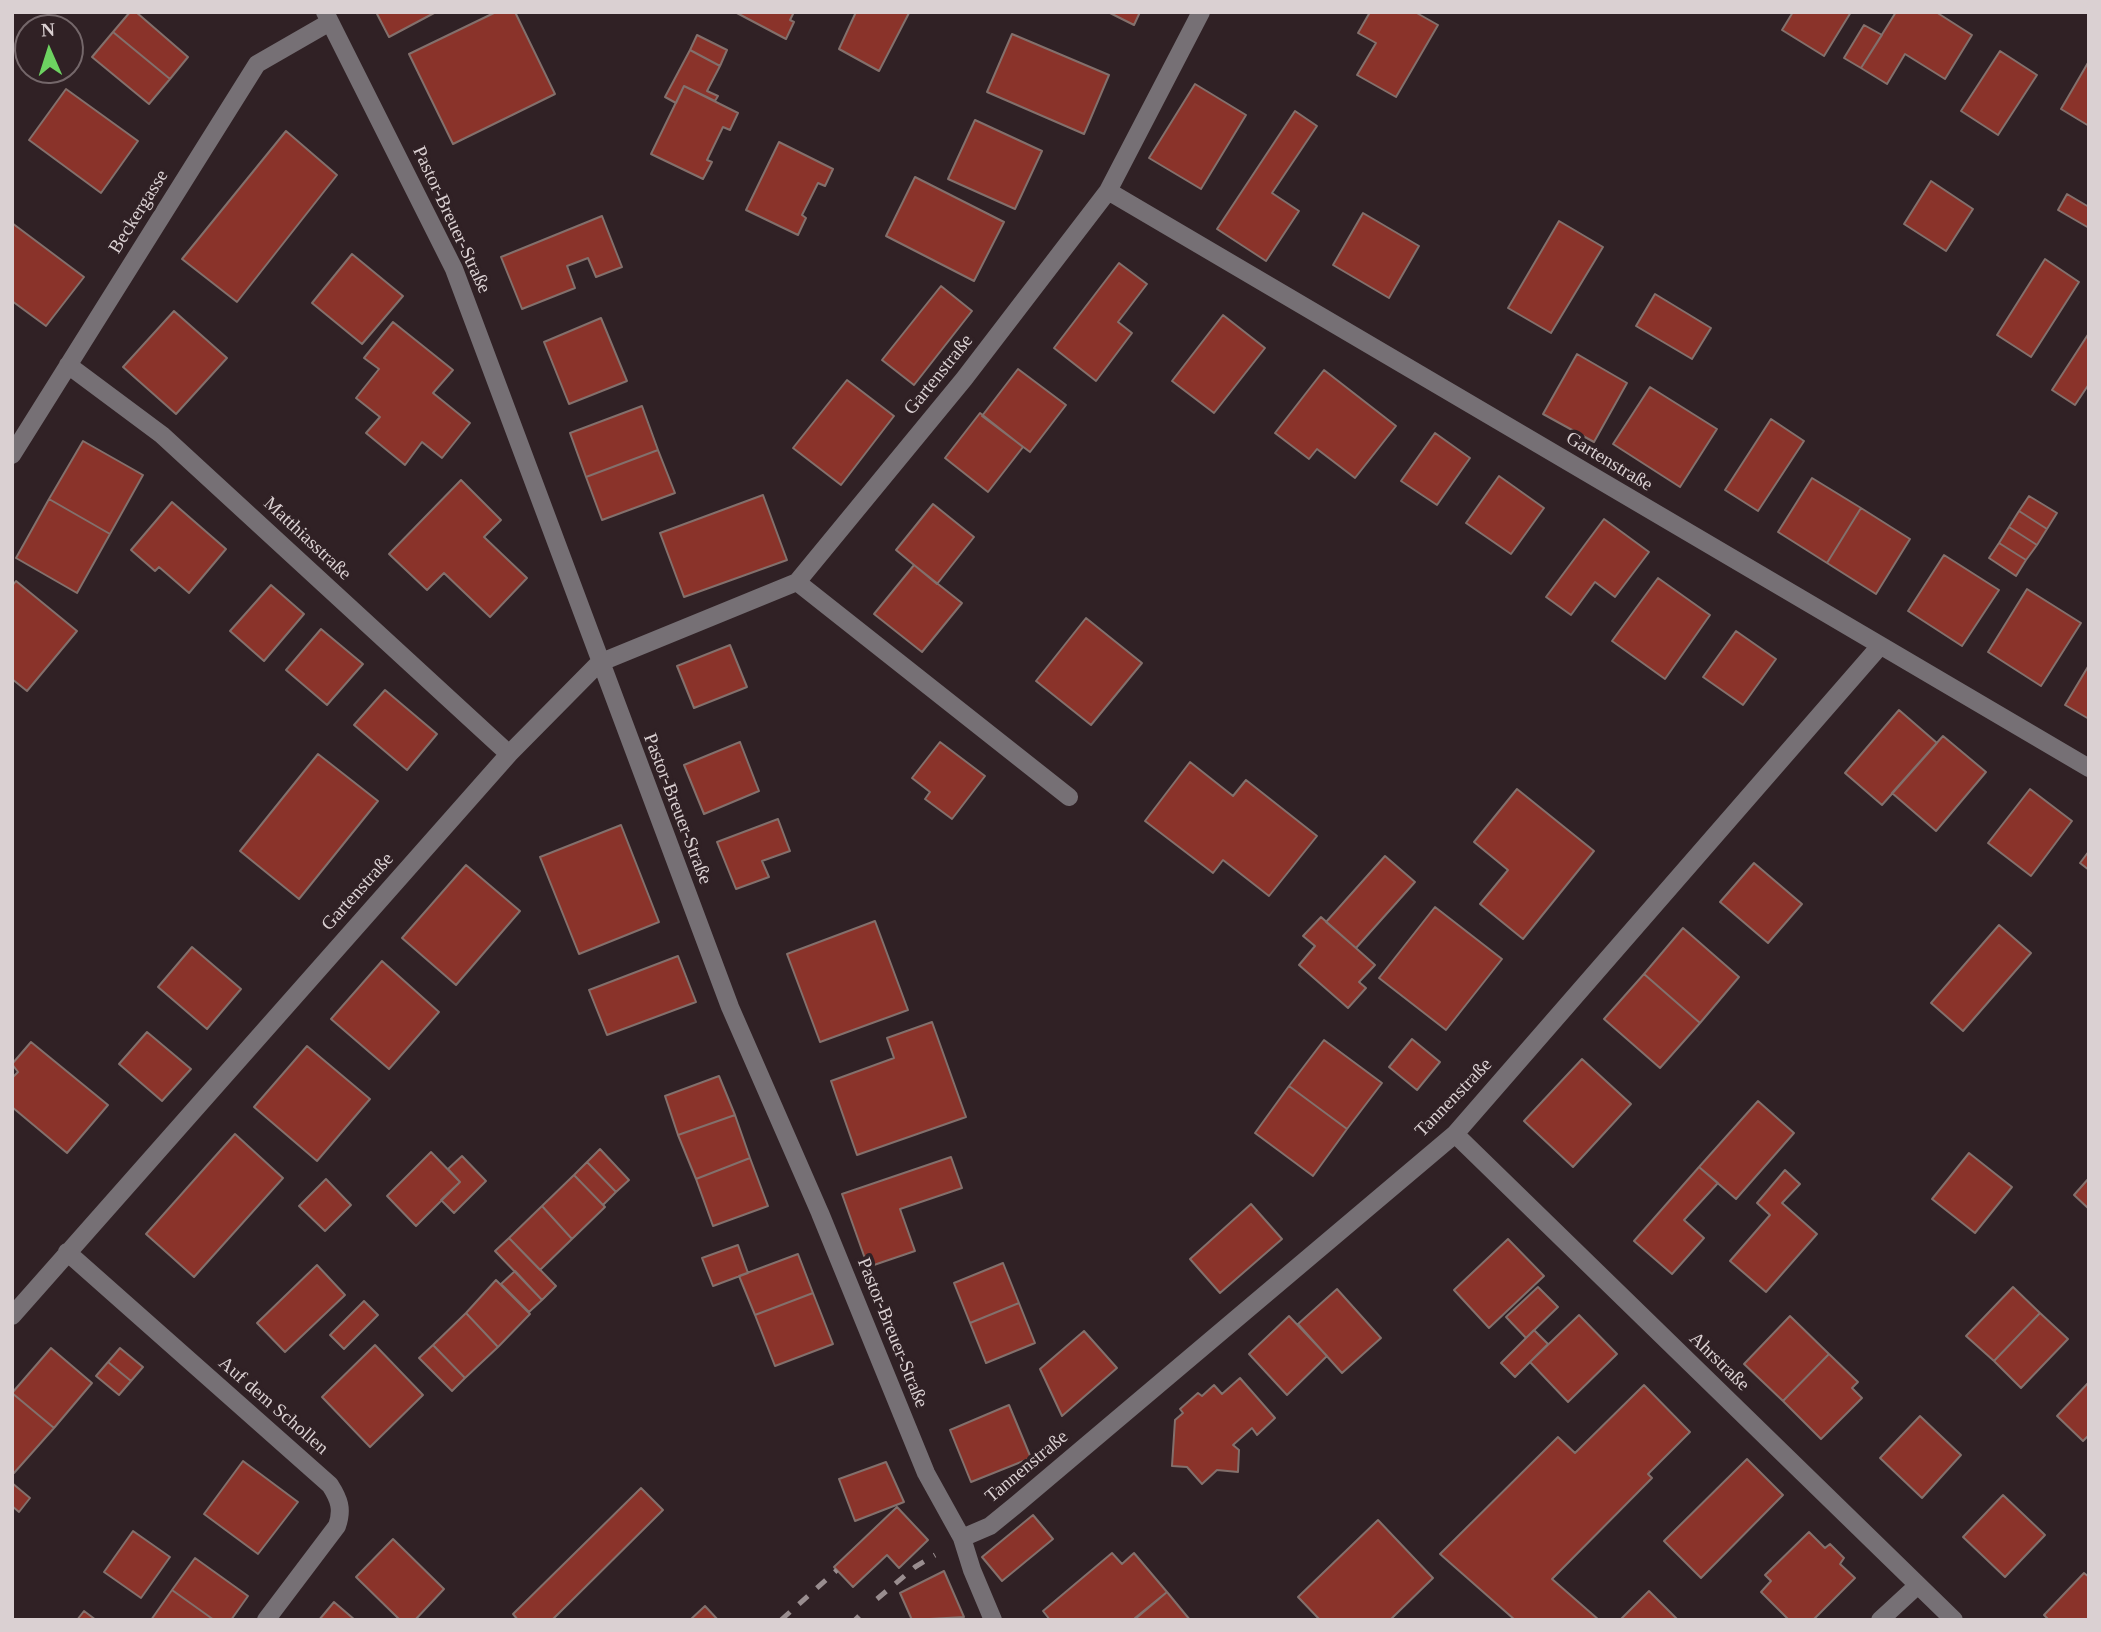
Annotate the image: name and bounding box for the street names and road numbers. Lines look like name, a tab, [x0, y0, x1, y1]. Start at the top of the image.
street label: Pastor-Breuer-Straße	[407, 143, 495, 297]
street label: Beckergasse	[104, 166, 174, 258]
street label: Gartenstraße	[900, 330, 978, 420]
street label: Gartenstraße	[1562, 427, 1656, 497]
street label: Matthiasstraße	[258, 493, 356, 585]
street label: Pastor-Breuer-Straße	[638, 730, 716, 888]
street label: Gartenstraße	[317, 848, 399, 936]
street label: Tannenstraße	[1411, 1054, 1497, 1142]
street label: Pastor-Breuer-Straße	[852, 1255, 932, 1411]
street label: Ahrstraße	[1684, 1328, 1754, 1396]
street label: Auf dem Schollen	[213, 1352, 333, 1460]
street label: Tannenstraße	[981, 1426, 1073, 1508]

